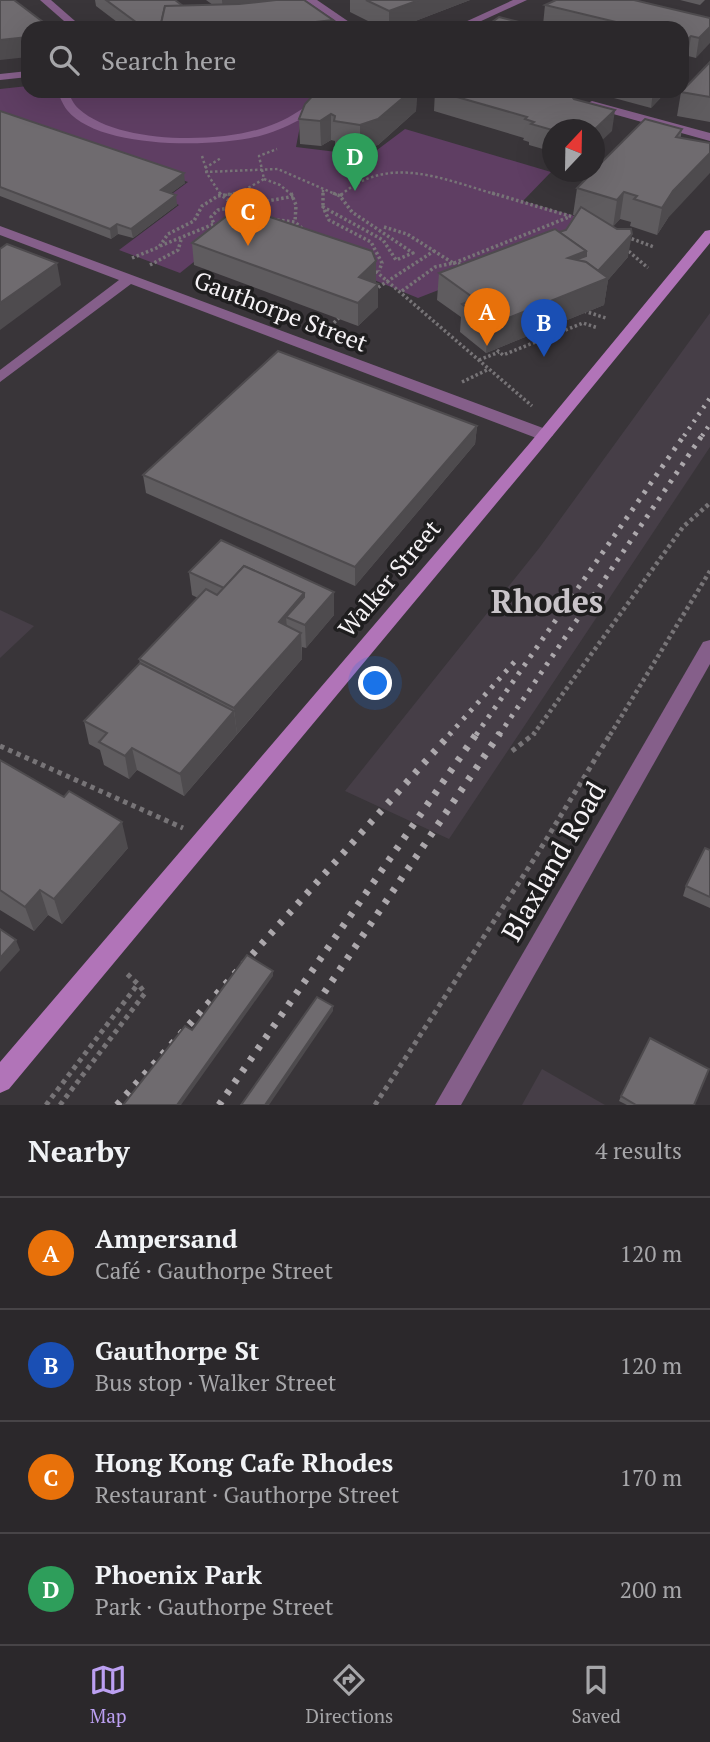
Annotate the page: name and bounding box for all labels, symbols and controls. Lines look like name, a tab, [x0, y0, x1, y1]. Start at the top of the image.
search box	[21, 21, 689, 98]
icon: search	[45, 41, 83, 79]
text: Search here	[101, 43, 236, 77]
north arrow	[542, 119, 605, 182]
pin: D	[332, 133, 378, 191]
pin: C	[225, 188, 271, 246]
street label: Gauthorpe Street	[190, 263, 372, 359]
pin: A	[464, 288, 510, 346]
pin: B	[521, 299, 567, 357]
street label: Walker Street	[331, 513, 447, 643]
district label: Rhodes	[491, 580, 603, 622]
your location	[358, 666, 392, 700]
street label: Blaxland Road	[492, 775, 614, 947]
text: Nearby	[28, 1131, 130, 1171]
text: 4 results	[595, 1135, 682, 1166]
text: Ampersand	[95, 1221, 238, 1255]
text: A	[43, 1238, 59, 1269]
text: 120 m	[620, 1238, 682, 1269]
text: Café · Gauthorpe Street	[95, 1255, 333, 1286]
text: Gauthorpe St	[95, 1333, 259, 1367]
text: B	[44, 1350, 58, 1381]
text: 120 m	[620, 1350, 682, 1381]
text: Bus stop · Walker Street	[95, 1367, 336, 1398]
text: Hong Kong Cafe Rhodes	[95, 1445, 393, 1479]
text: C	[44, 1462, 59, 1493]
text: 170 m	[620, 1462, 682, 1493]
text: Restaurant · Gauthorpe Street	[95, 1479, 399, 1510]
text: Phoenix Park	[95, 1557, 262, 1591]
text: D	[43, 1574, 59, 1605]
text: 200 m	[620, 1574, 682, 1605]
text: Park · Gauthorpe Street	[95, 1591, 333, 1622]
tab: Map	[89, 1661, 127, 1728]
tab: Directions	[306, 1661, 393, 1728]
tab: Saved	[572, 1661, 621, 1728]

